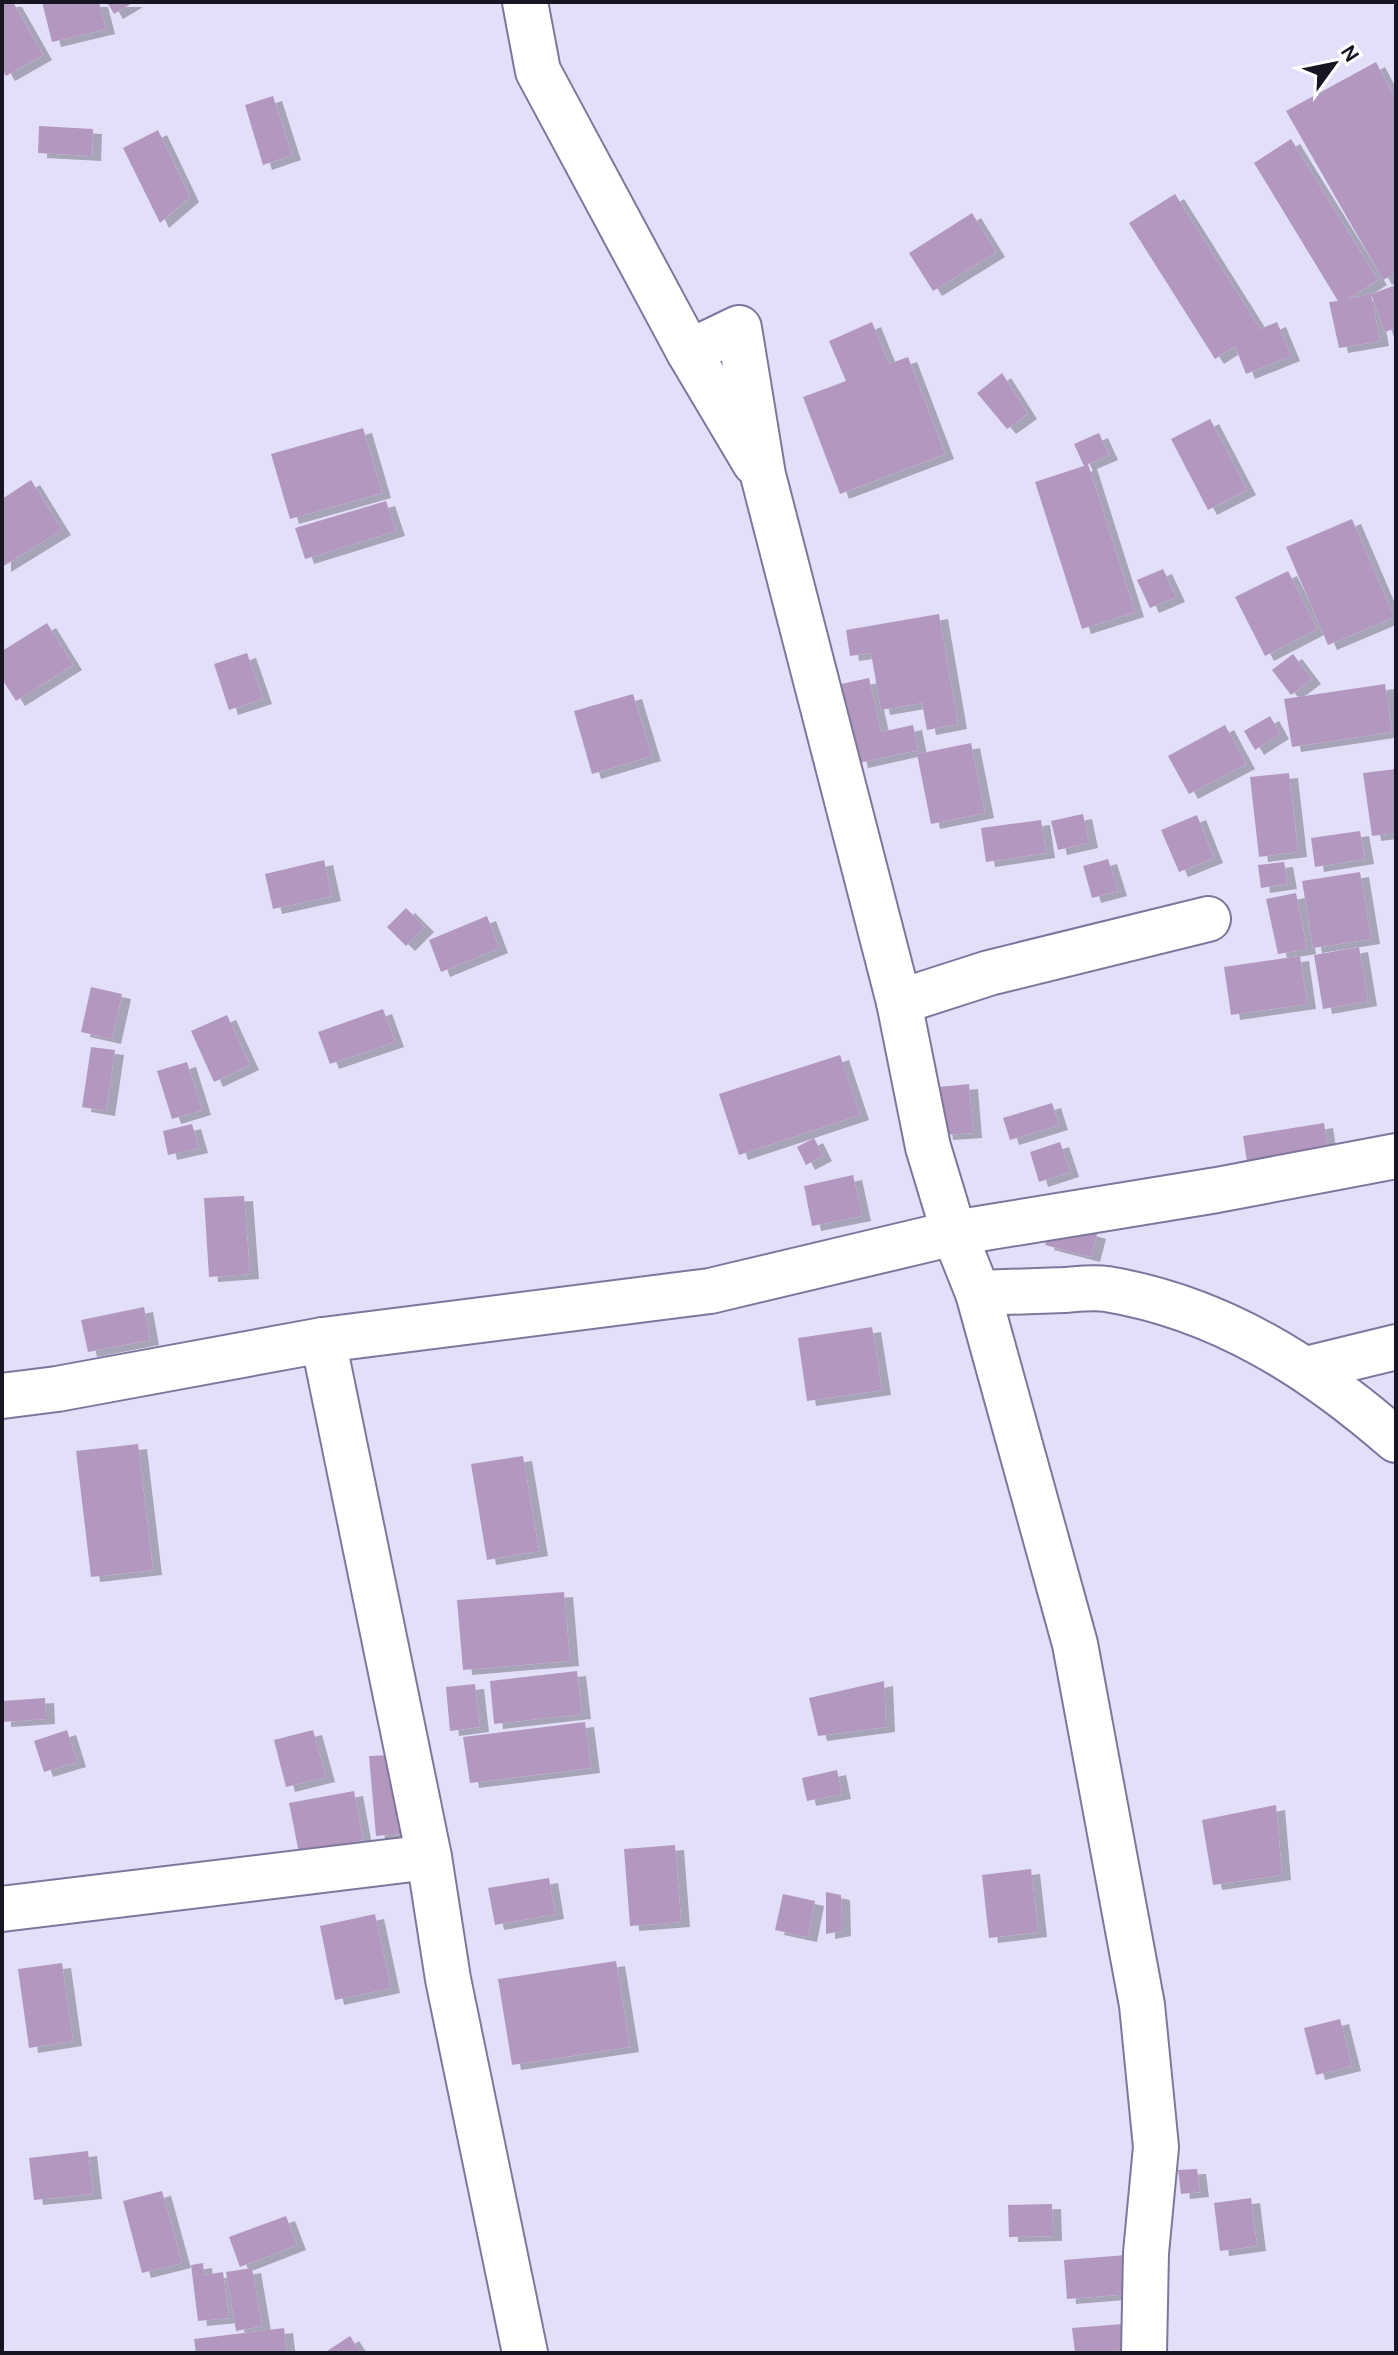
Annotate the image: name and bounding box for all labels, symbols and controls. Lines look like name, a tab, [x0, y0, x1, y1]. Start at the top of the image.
north arrow	[1294, 24, 1374, 104]
text: N	[1335, 40, 1365, 67]

